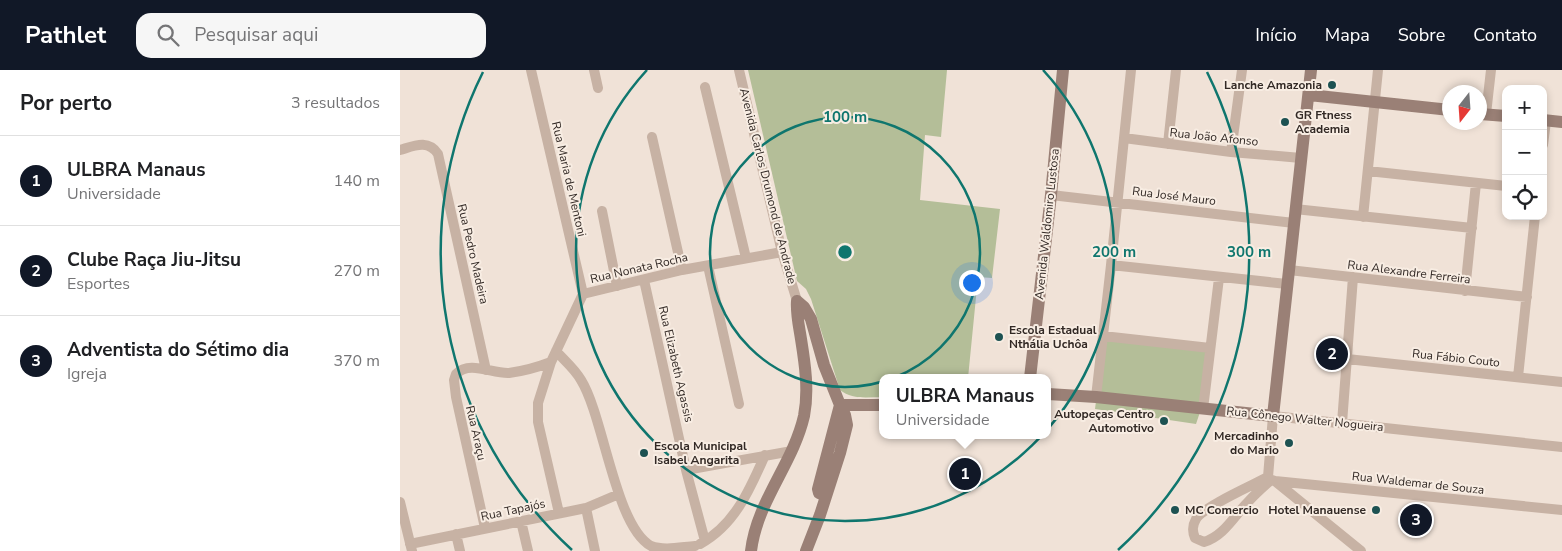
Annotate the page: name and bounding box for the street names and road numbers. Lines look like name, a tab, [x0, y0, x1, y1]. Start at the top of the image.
street label: Avenida Carlos Drumond de Andrade	[736, 86, 800, 286]
street label: Rua Maria de Mentoni	[548, 120, 590, 238]
street label: Rua João Afonso	[1169, 124, 1260, 150]
street label: Avenida Waldomiro Lustosa	[1031, 148, 1063, 300]
street label: Rua José Mauro	[1131, 183, 1217, 209]
street label: Rua Pedro Madeira	[454, 202, 492, 306]
street label: Rua Nonata Rocha	[589, 249, 689, 287]
street label: Rua Alexandre Ferreira	[1347, 257, 1471, 287]
street label: Rua Elizabeth Agassis	[655, 304, 697, 424]
street label: Rua Fábio Couto	[1411, 345, 1501, 371]
street label: Rua Cônego Walter Nogueira	[1226, 403, 1384, 435]
street label: Rua Araçu	[462, 404, 490, 462]
street label: Rua Waldemar de Souza	[1351, 468, 1485, 498]
street label: Rua Tapajós	[479, 495, 547, 525]

